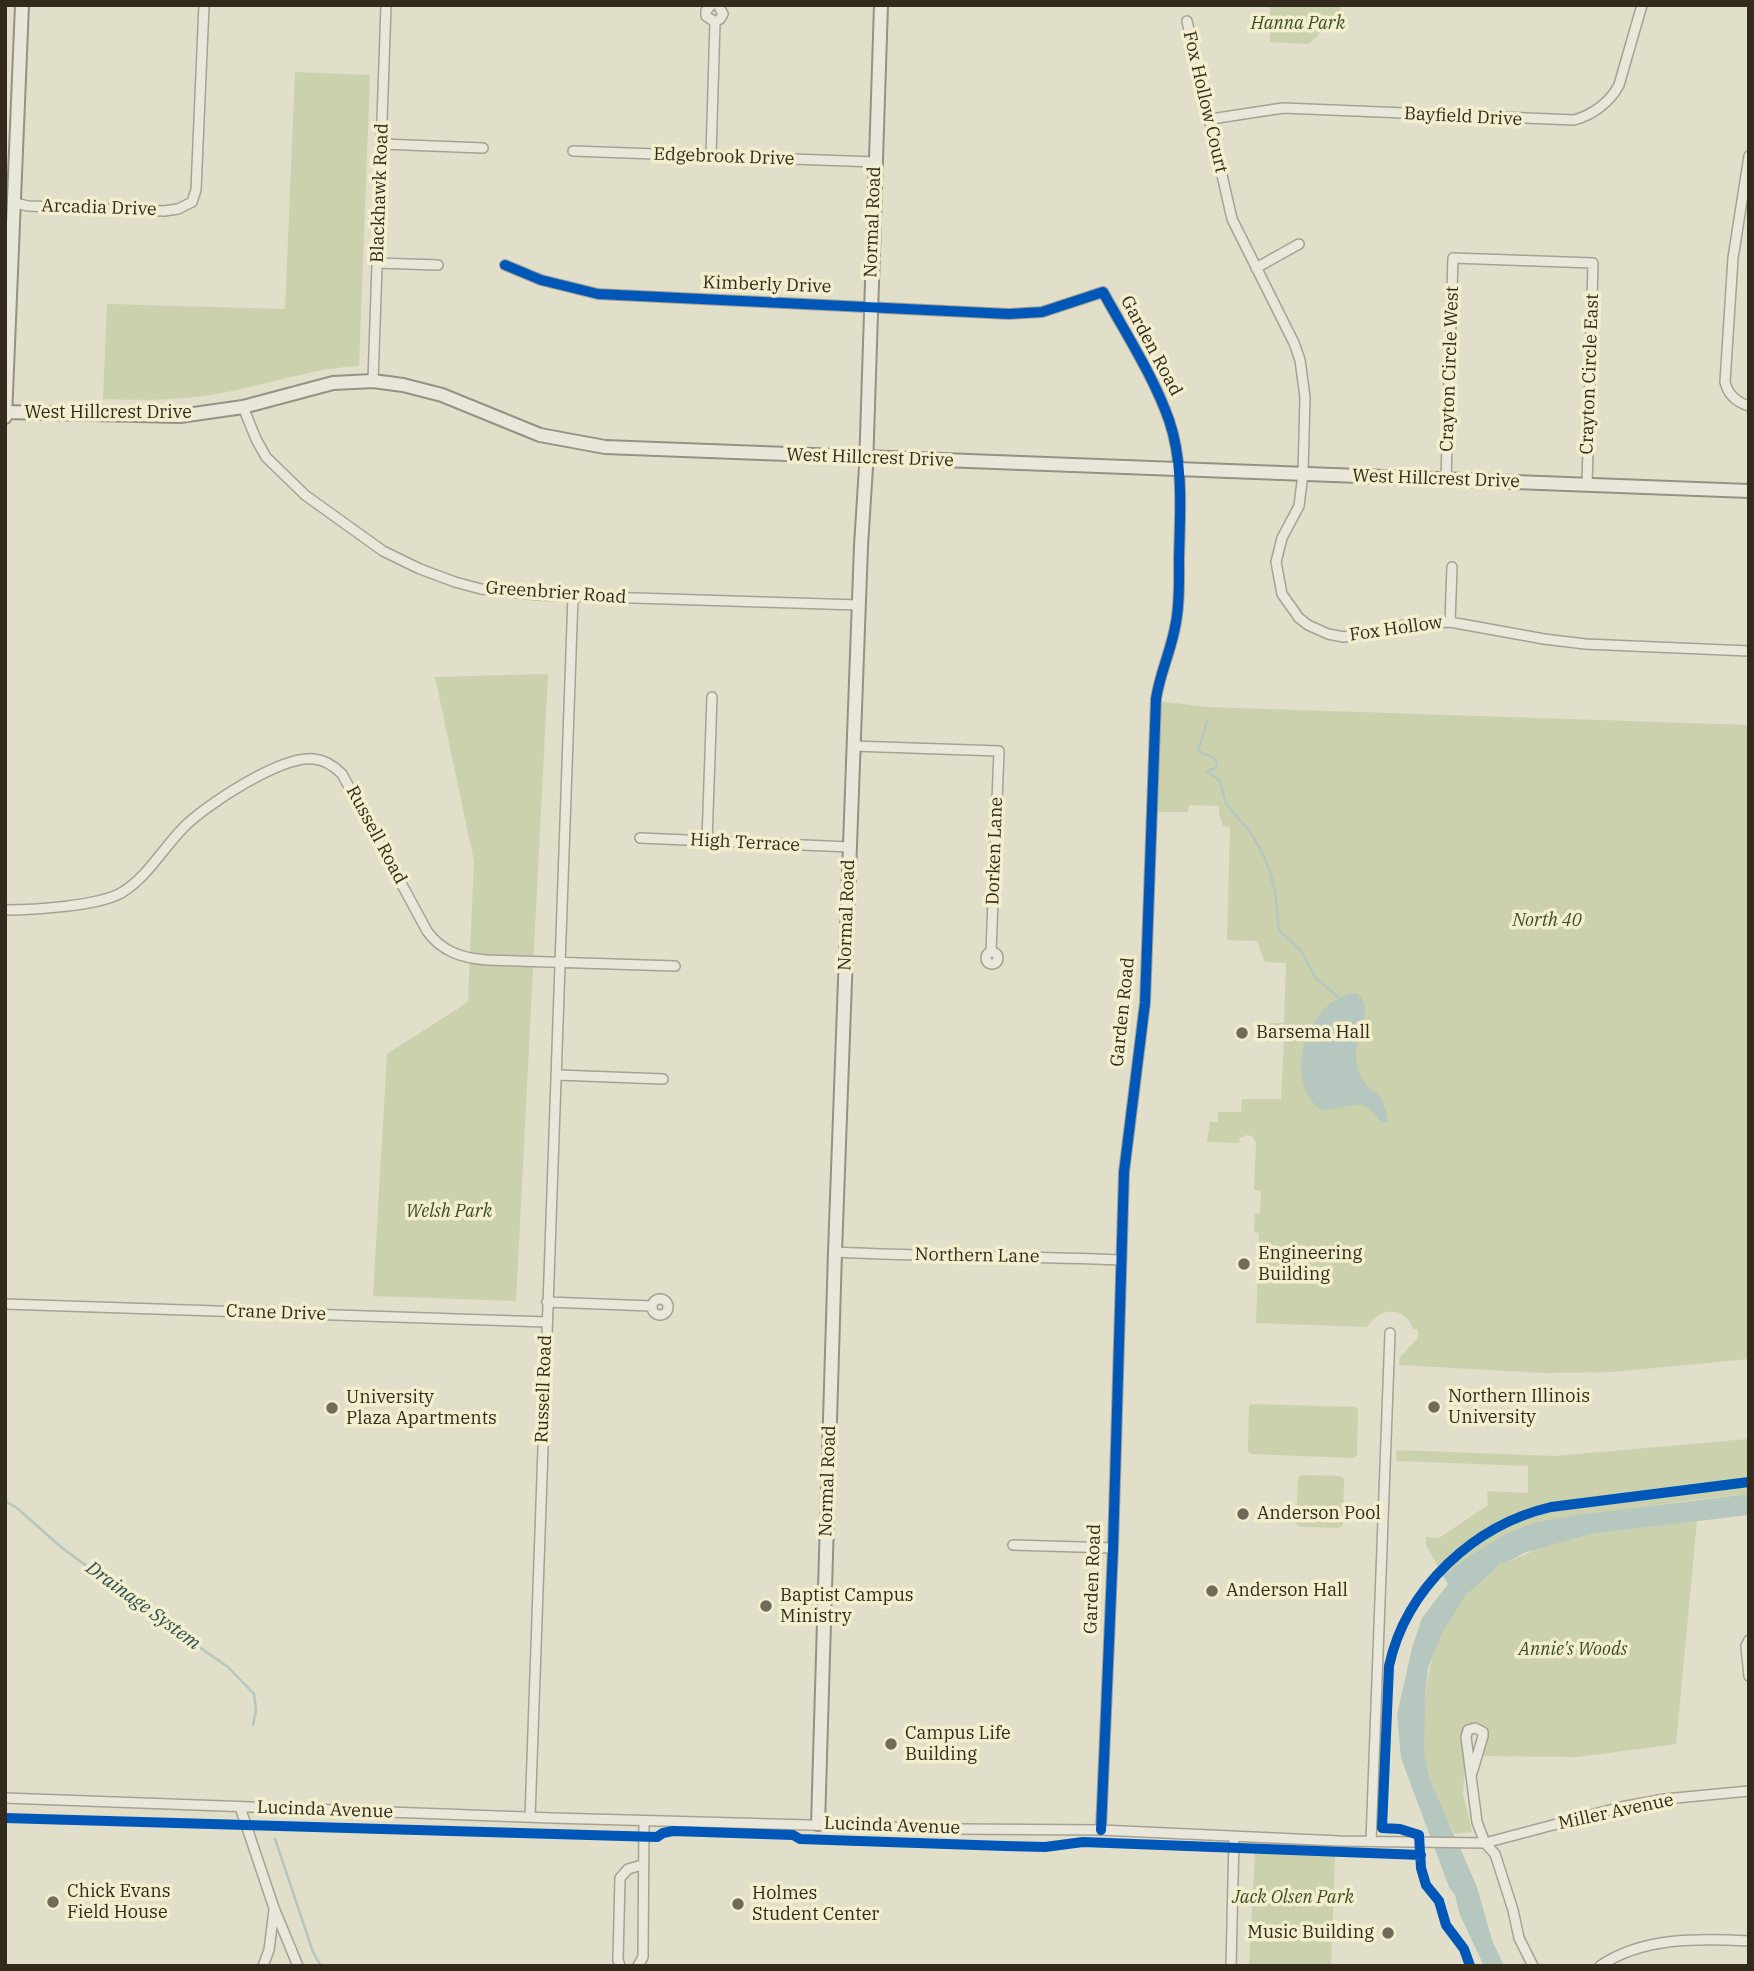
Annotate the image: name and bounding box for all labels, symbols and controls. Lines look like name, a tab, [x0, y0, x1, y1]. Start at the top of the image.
park label: Hanna Park	[1251, 13, 1345, 35]
street label: Fox Hollow Court	[1178, 29, 1232, 175]
street label: Bayfield Drive	[1403, 103, 1523, 131]
street label: Blackhawk Road	[367, 123, 393, 263]
street label: Edgebrook Drive	[653, 144, 795, 170]
street label: Normal Road	[860, 166, 886, 278]
street label: Arcadia Drive	[41, 195, 157, 221]
street label: Kimberly Drive	[702, 272, 832, 298]
street label: Crayton Circle West	[1436, 286, 1464, 452]
street label: Garden Road	[1116, 292, 1186, 400]
street label: Crayton Circle East	[1576, 293, 1604, 455]
street label: West Hillcrest Drive	[24, 402, 192, 424]
street label: West Hillcrest Drive	[786, 444, 954, 472]
street label: West Hillcrest Drive	[1352, 465, 1520, 493]
street label: Greenbrier Road	[485, 577, 627, 609]
street label: Fox Hollow	[1348, 612, 1444, 646]
street label: Russell Road	[341, 782, 411, 888]
street label: Dorken Lane	[982, 797, 1008, 905]
street label: High Terrace	[689, 829, 801, 857]
street label: Normal Road	[834, 859, 860, 971]
park label: North 40	[1512, 910, 1582, 932]
street label: Garden Road	[1107, 956, 1139, 1068]
place label: Barsema Hall	[1256, 1022, 1370, 1044]
marker: Barsema Hall	[1234, 1025, 1250, 1041]
park label: Welsh Park	[406, 1201, 492, 1223]
place label: Engineering Building	[1258, 1243, 1362, 1286]
street label: Northern Lane	[914, 1244, 1040, 1268]
marker: Engineering Building	[1236, 1256, 1252, 1272]
street label: Crane Drive	[226, 1300, 326, 1326]
street label: Russell Road	[531, 1335, 557, 1443]
place label: Northern Illinois University	[1448, 1386, 1590, 1428]
place label: University Plaza Apartments	[346, 1387, 497, 1430]
marker: Northern Illinois University	[1426, 1399, 1442, 1415]
marker: University Plaza Apartments	[324, 1400, 340, 1416]
street label: Normal Road	[815, 1425, 841, 1537]
place label: Anderson Pool	[1257, 1503, 1381, 1525]
marker: Anderson Pool	[1235, 1506, 1251, 1522]
street label: Garden Road	[1080, 1524, 1106, 1634]
water label: Drainage System	[81, 1557, 205, 1655]
place label: Anderson Hall	[1226, 1580, 1348, 1602]
marker: Anderson Hall	[1204, 1583, 1220, 1599]
place label: Baptist Campus Ministry	[780, 1585, 914, 1628]
marker: Baptist Campus Ministry	[758, 1598, 774, 1614]
park label: Annie's Woods	[1519, 1639, 1627, 1661]
place label: Campus Life Building	[905, 1723, 1011, 1766]
marker: Campus Life Building	[883, 1736, 899, 1752]
street label: Miller Avenue	[1556, 1789, 1676, 1835]
street label: Lucinda Avenue	[256, 1797, 394, 1823]
street label: Lucinda Avenue	[823, 1813, 961, 1839]
place label: Chick Evans Field House	[67, 1881, 170, 1924]
place label: Holmes Student Center	[752, 1883, 879, 1926]
park label: Jack Olsen Park	[1232, 1887, 1354, 1909]
marker: Chick Evans Field House	[45, 1894, 61, 1910]
marker: Holmes Student Center	[730, 1896, 746, 1912]
place label: Music Building	[1247, 1922, 1374, 1944]
marker: Music Building	[1380, 1925, 1396, 1941]

